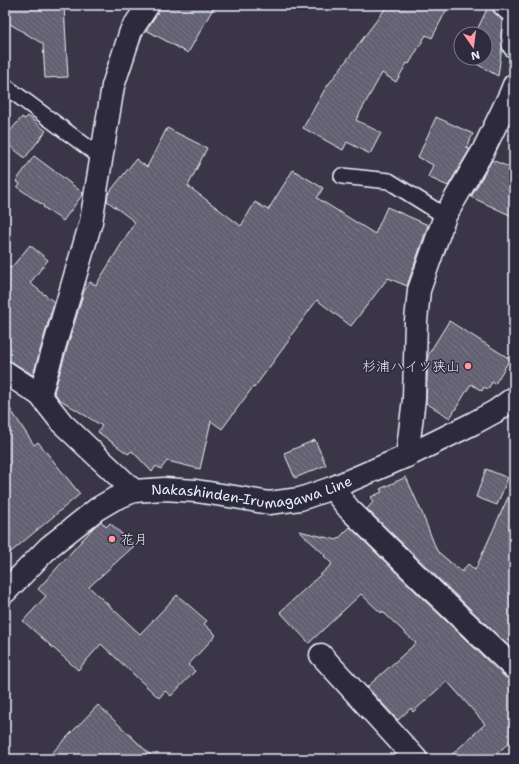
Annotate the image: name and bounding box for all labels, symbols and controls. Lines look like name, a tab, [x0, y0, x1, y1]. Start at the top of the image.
north arrow	[453, 26, 493, 66]
text: N	[469, 47, 481, 64]
place label: 杉浦ハイツ狭山	[362, 357, 460, 375]
marker: 杉浦ハイツ狭山	[463, 361, 473, 371]
street label: Nakashinden-Irumagawa Line	[151, 472, 355, 513]
place label: 花月	[120, 530, 148, 548]
marker: 花月	[107, 534, 117, 544]

